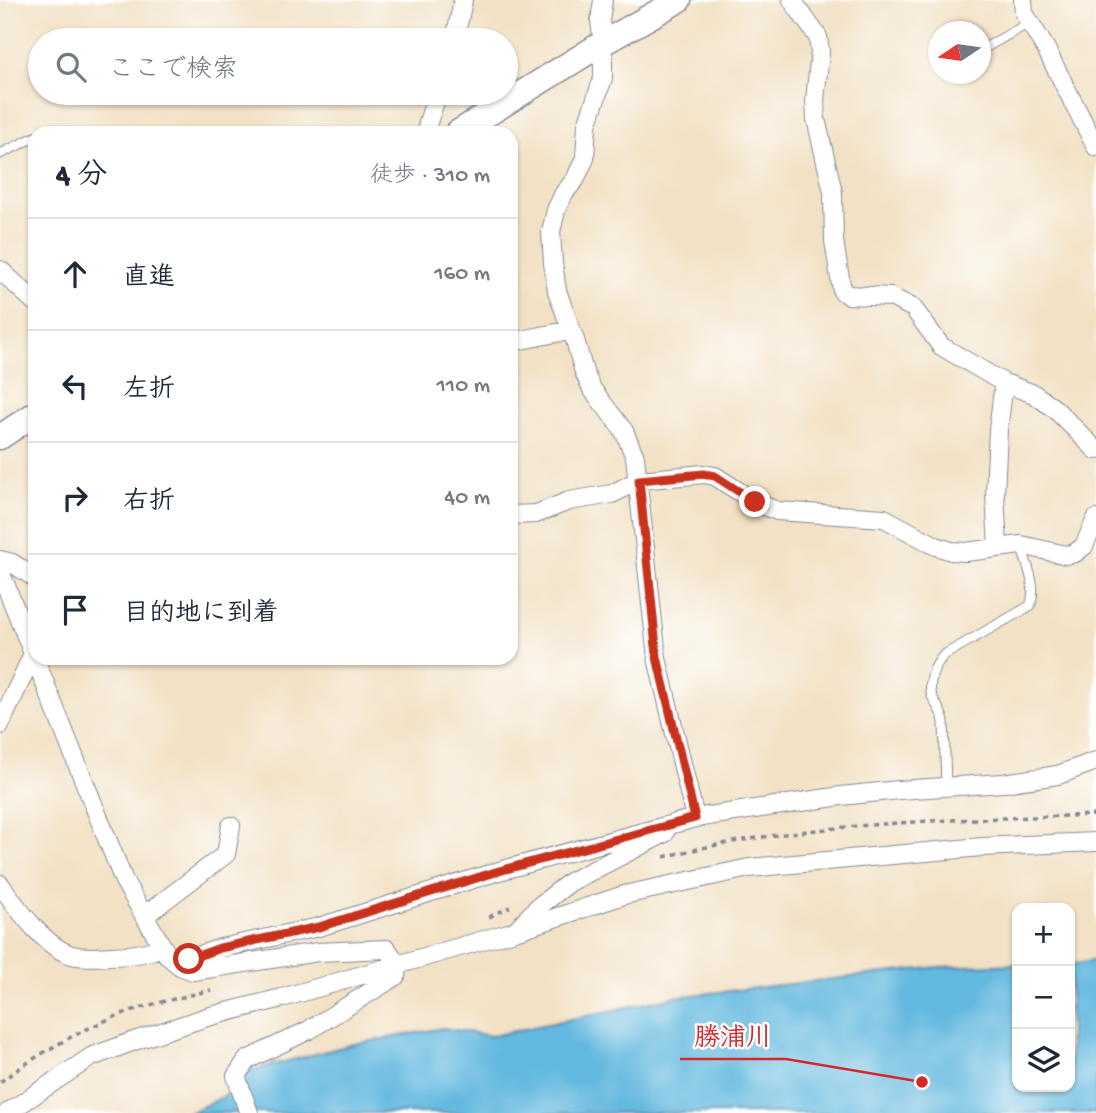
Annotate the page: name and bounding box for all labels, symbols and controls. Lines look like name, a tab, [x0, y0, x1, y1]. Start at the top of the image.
north arrow	[928, 21, 991, 84]
search box	[28, 28, 518, 105]
icon: search	[52, 48, 90, 86]
text: ここで検索	[108, 56, 238, 87]
text: 4 分	[56, 160, 107, 195]
text: 徒歩 · 310 m	[370, 163, 490, 190]
icon: ahead	[56, 255, 94, 293]
text: 160 m	[434, 261, 490, 288]
text: 直進	[123, 264, 175, 295]
icon: left	[56, 367, 94, 405]
text: 110 m	[437, 373, 490, 400]
text: 左折	[123, 376, 175, 407]
icon: right	[56, 479, 94, 517]
text: 40 m	[444, 485, 490, 512]
route end	[739, 486, 770, 517]
text: 右折	[123, 488, 175, 519]
icon: arrive	[56, 591, 94, 629]
text: 目的地に到着	[123, 600, 279, 631]
map controls	[1012, 903, 1075, 1092]
button: +	[1012, 903, 1075, 966]
route start	[173, 943, 204, 974]
button: −	[1012, 966, 1075, 1029]
callout: 勝浦川	[680, 1012, 786, 1059]
text: 勝浦川	[694, 1023, 772, 1056]
button: layers	[1012, 1029, 1075, 1092]

